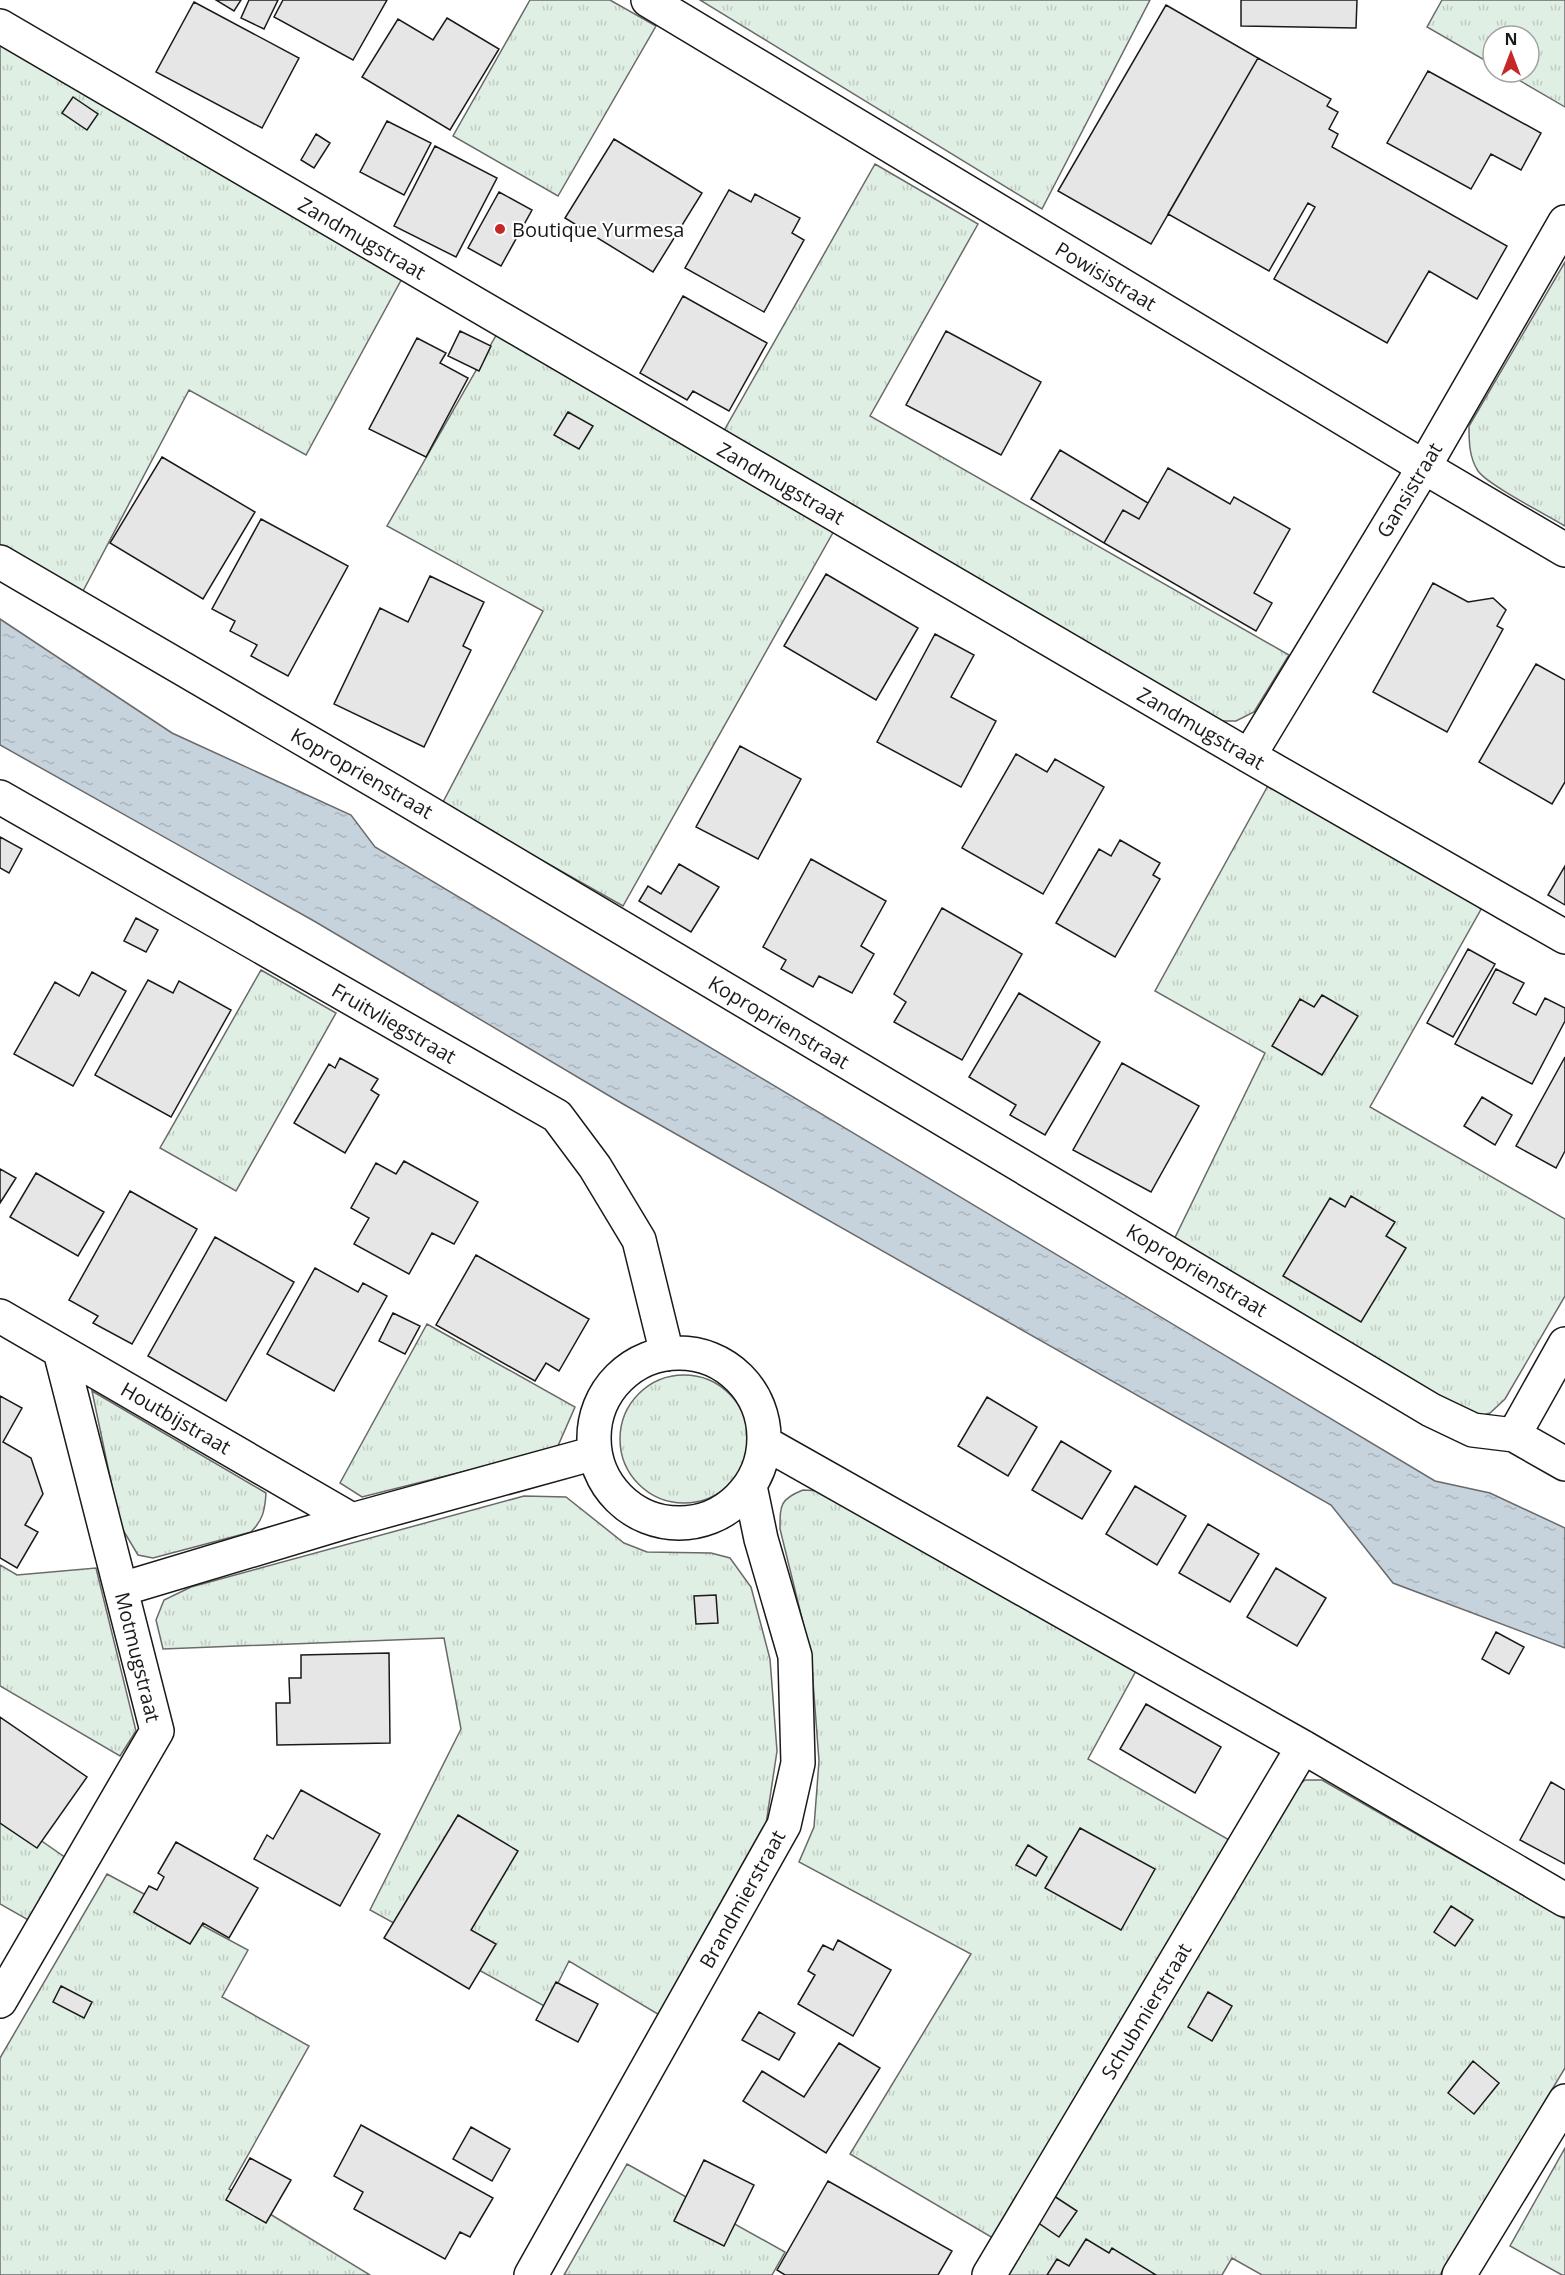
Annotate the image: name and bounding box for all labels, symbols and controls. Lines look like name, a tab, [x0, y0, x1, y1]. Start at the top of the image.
north arrow	[1481, 24, 1541, 84]
text: N	[1504, 28, 1518, 50]
street label: Zandmugstraat	[293, 191, 431, 285]
place label: Boutique Yurmesa	[512, 216, 684, 243]
marker: Boutique Yurmesa	[493, 222, 507, 236]
street label: Powisistraat	[1050, 235, 1162, 317]
street label: Zandmugstraat	[712, 436, 850, 530]
street label: Gansistraat	[1370, 437, 1448, 543]
street label: Zandmugstraat	[1132, 681, 1270, 775]
street label: Koproprienstraat	[286, 721, 438, 825]
street label: Koproprienstraat	[704, 969, 854, 1075]
street label: Fruitvliegstraat	[327, 976, 461, 1070]
street label: Koproprienstraat	[1122, 1217, 1272, 1323]
street label: Houtbijstraat	[116, 1376, 236, 1460]
street label: Motmugstraat	[109, 1589, 167, 1725]
street label: Brandmierstraat	[693, 1825, 791, 1973]
street label: Schubmierstraat	[1095, 1938, 1197, 2084]

